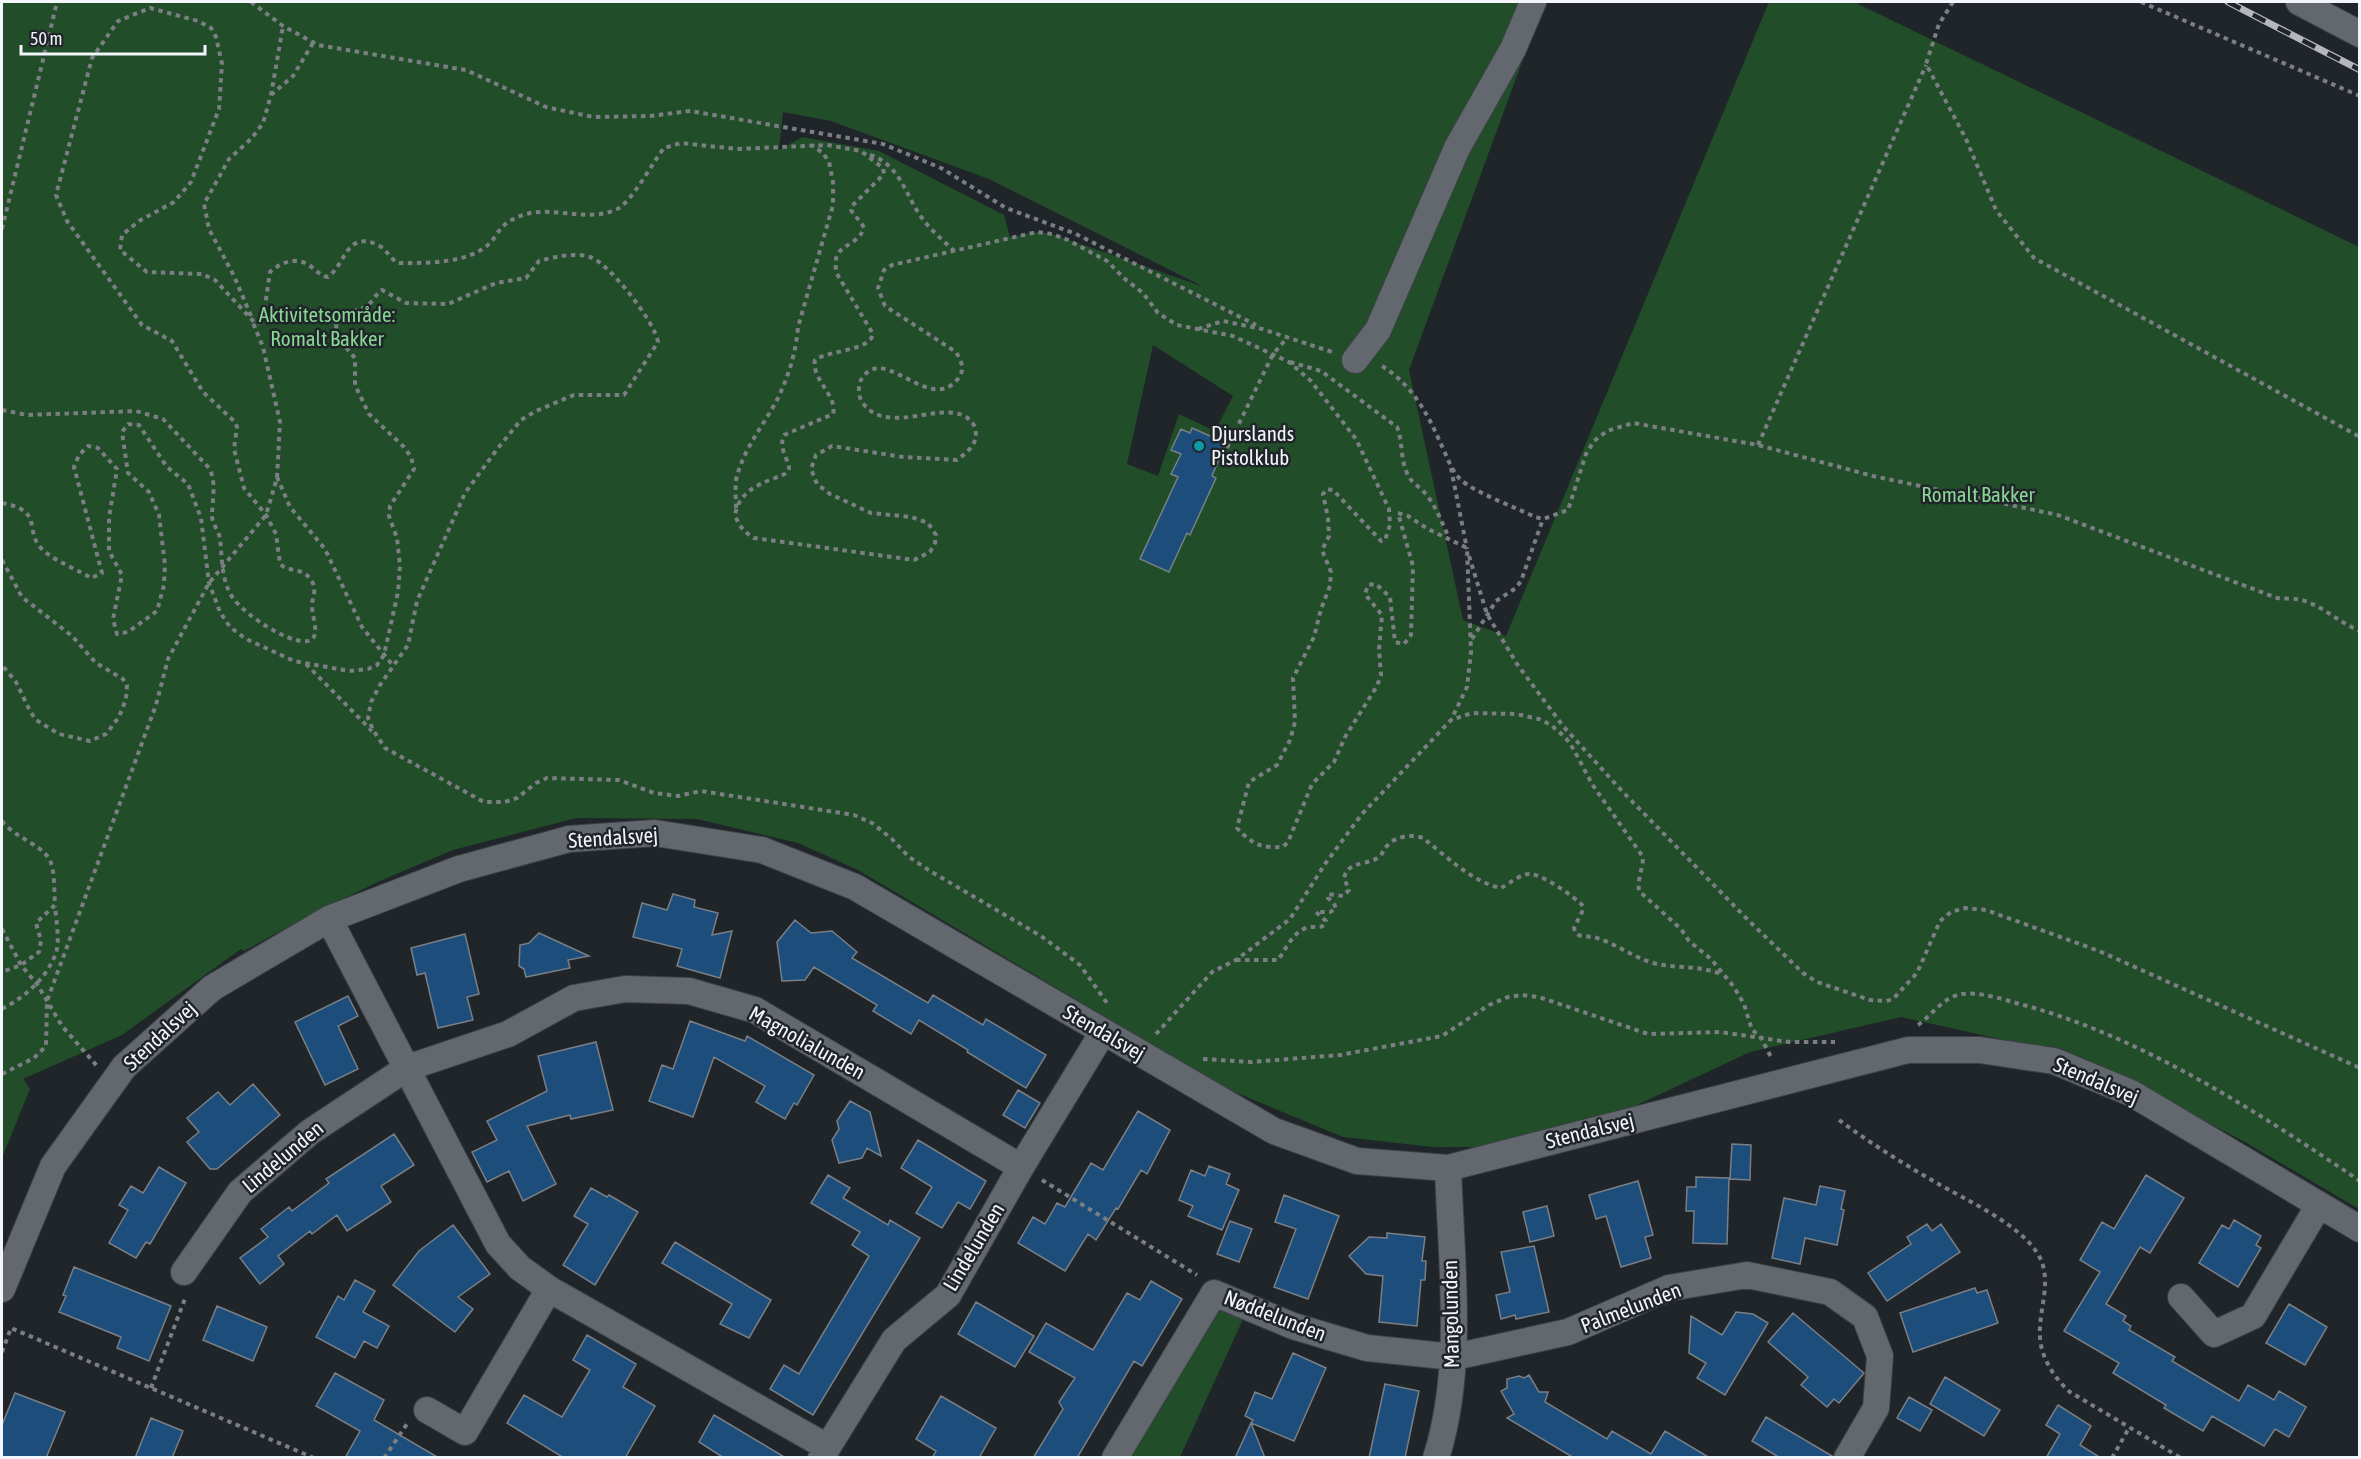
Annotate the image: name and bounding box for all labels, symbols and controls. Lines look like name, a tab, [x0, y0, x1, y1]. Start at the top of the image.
scale bar	[21, 18, 206, 56]
text: 50 m	[30, 28, 62, 49]
park label: Aktivitetsområde: Romalt Bakker	[259, 302, 395, 350]
place label: Djurslands Pistolklub	[1211, 421, 1294, 469]
marker: Djurslands Pistolklub	[1192, 439, 1206, 453]
park label: Romalt Bakker	[1921, 482, 2035, 506]
street label: Stendalsvej	[567, 822, 659, 852]
street label: Stendalsvej	[118, 996, 200, 1075]
street label: Stendalsvej	[1060, 999, 1149, 1065]
street label: Magnolialunden	[745, 1000, 870, 1084]
street label: Stendalsvej	[2050, 1051, 2142, 1109]
street label: Stendalsvej	[1543, 1108, 1636, 1153]
street label: Lindelunden	[237, 1115, 328, 1197]
street label: Lindelunden	[938, 1198, 1009, 1295]
street label: Mangolunden	[1437, 1260, 1463, 1368]
street label: Palmelunden	[1577, 1277, 1684, 1337]
street label: Nøddelunden	[1221, 1285, 1330, 1345]

